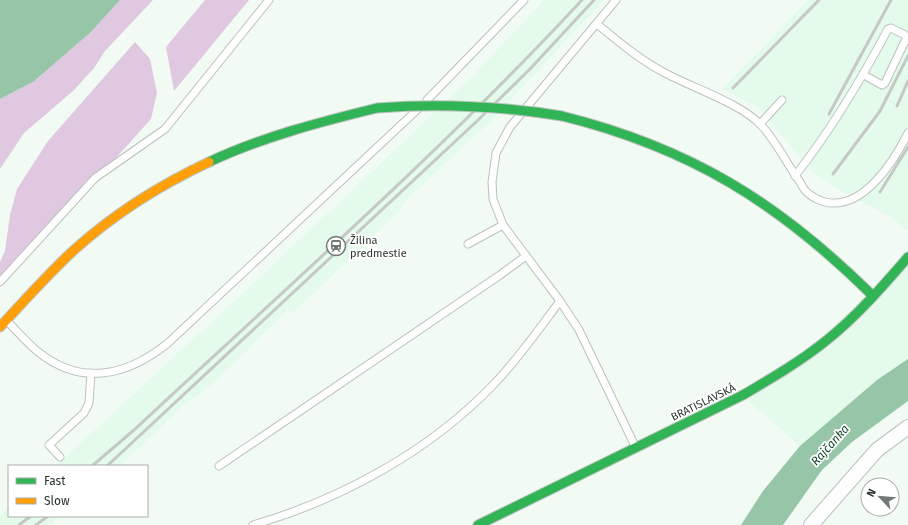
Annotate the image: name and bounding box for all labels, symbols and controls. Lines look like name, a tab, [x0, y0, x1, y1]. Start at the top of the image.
place label: Žilina predmestie	[350, 233, 407, 260]
station icon: Žilina predmestie	[325, 235, 347, 257]
street label: BRATISLAVSKÁ	[668, 380, 738, 424]
water label: Rajčanka	[808, 422, 852, 468]
legend	[8, 465, 148, 517]
text: Fast	[44, 474, 66, 488]
north arrow	[860, 477, 900, 517]
text: N	[864, 487, 879, 499]
text: Slow	[44, 494, 70, 508]

